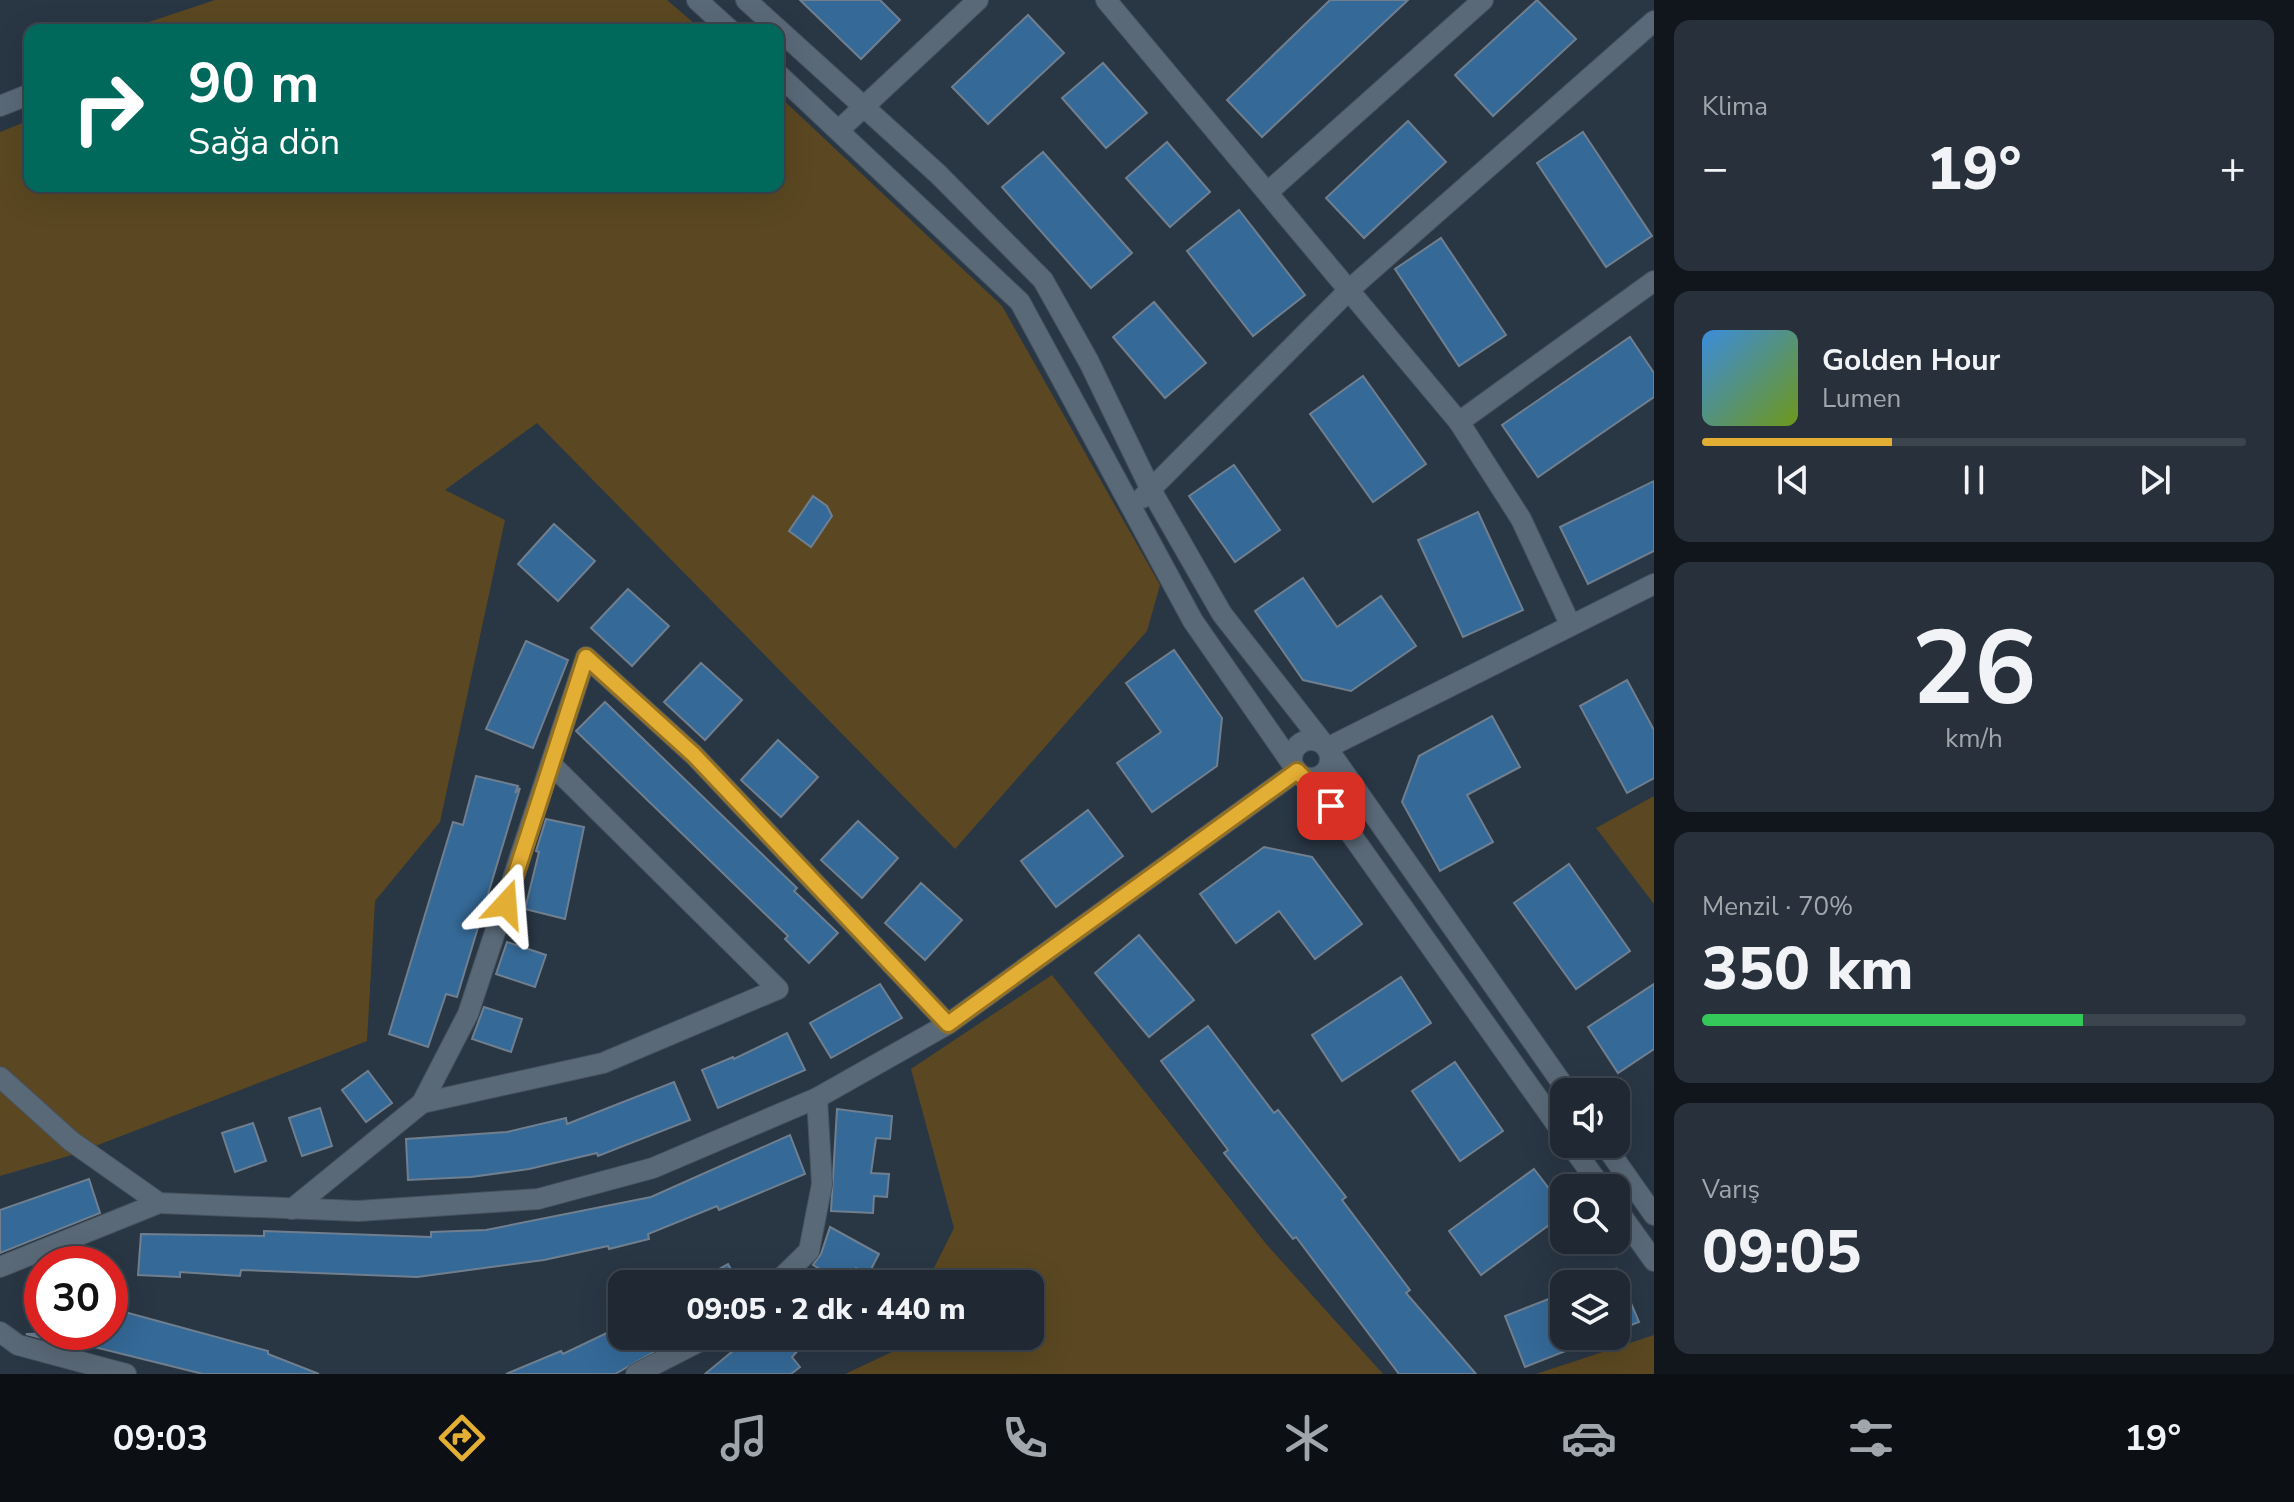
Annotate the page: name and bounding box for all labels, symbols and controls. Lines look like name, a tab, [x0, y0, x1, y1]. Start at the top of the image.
text: 90 m	[188, 45, 319, 122]
icon: right	[56, 56, 160, 160]
text: Klima	[1702, 89, 1768, 124]
text: Sağa dön	[188, 118, 340, 167]
text: 19°	[1926, 128, 2022, 210]
text: −	[1702, 139, 1728, 199]
text: +	[2220, 139, 2246, 199]
text: Golden Hour	[1822, 340, 2000, 381]
text: Lumen	[1822, 381, 1901, 416]
icon: previous	[1771, 458, 1815, 502]
icon: pause	[1952, 458, 1996, 502]
icon: next	[2133, 458, 2177, 502]
text: 26	[1912, 598, 2036, 740]
text: km/h	[1945, 721, 2003, 756]
pin	[1297, 772, 1365, 840]
icon: arrive	[1309, 784, 1353, 828]
position arrow	[464, 862, 548, 946]
text: Menzil · 70%	[1702, 889, 1853, 924]
text: 350 km	[1702, 928, 1914, 1010]
map controls	[1550, 1078, 1630, 1350]
button: sound	[1550, 1078, 1630, 1158]
text: Varış	[1702, 1172, 1760, 1207]
button: search	[1550, 1174, 1630, 1254]
text: 09:05	[1702, 1211, 1862, 1293]
speed limit sign: 30	[24, 1246, 128, 1350]
button: layers	[1550, 1270, 1630, 1350]
text: 09:05 · 2 dk · 440 m	[686, 1289, 966, 1330]
icon: directions	[434, 1410, 490, 1466]
icon: music	[716, 1410, 772, 1466]
icon: phone	[997, 1410, 1053, 1466]
icon: climate	[1279, 1410, 1335, 1466]
icon: car	[1561, 1410, 1617, 1466]
icon: filters	[1843, 1410, 1899, 1466]
text: 09:03	[113, 1414, 208, 1463]
text: 19°	[2124, 1414, 2181, 1463]

